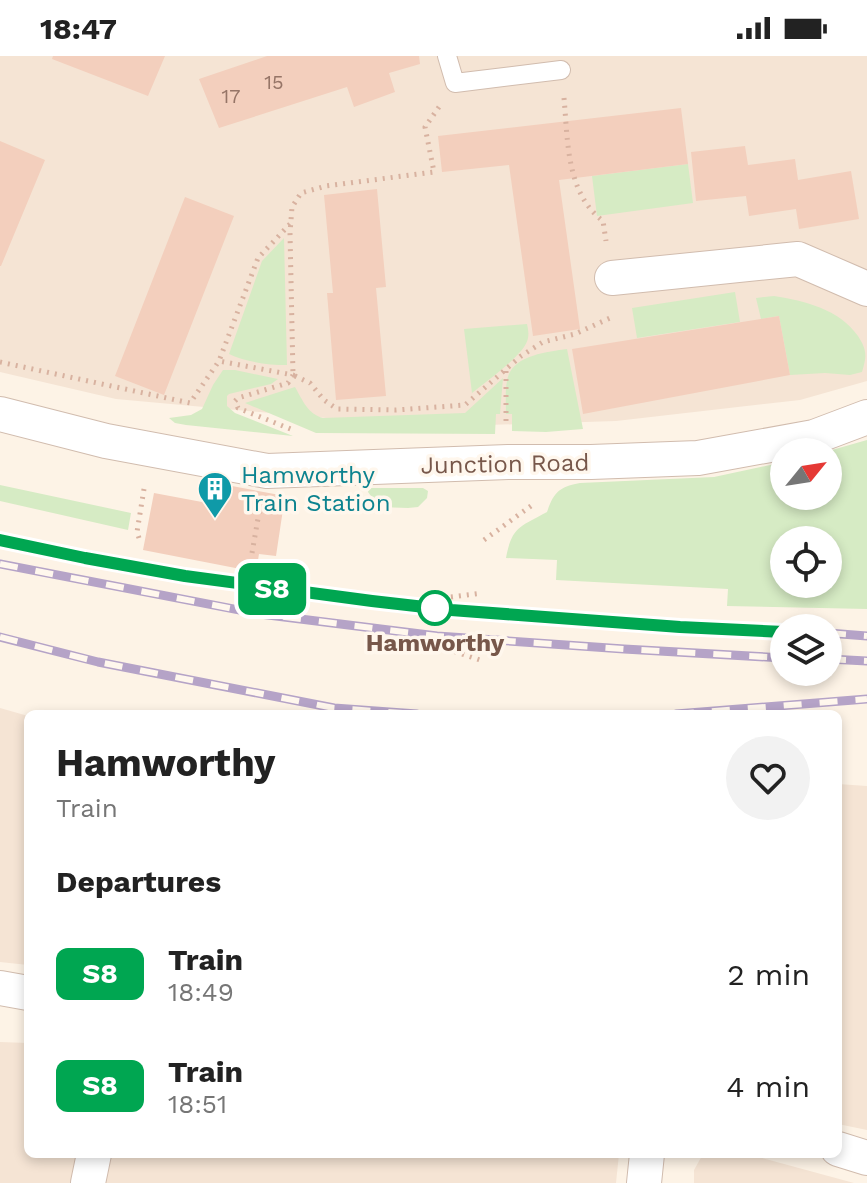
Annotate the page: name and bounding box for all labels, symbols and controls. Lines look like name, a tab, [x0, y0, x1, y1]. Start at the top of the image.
text: 18:47	[40, 11, 117, 46]
house number: 15	[264, 70, 284, 94]
house number: 17	[221, 84, 241, 108]
north arrow	[770, 438, 842, 510]
map controls	[770, 438, 842, 686]
street label: Junction Road	[420, 449, 590, 479]
place label: Hamworthy Train Station	[241, 461, 391, 517]
building icon: Hamworthy Train Station	[196, 470, 234, 520]
button: locate	[770, 526, 842, 598]
line badge: S8	[236, 563, 308, 615]
text: S8	[254, 572, 290, 605]
marker: Hamworthy	[418, 591, 452, 625]
button: layers	[770, 614, 842, 686]
place label: Hamworthy	[366, 629, 505, 657]
button: heart	[726, 736, 810, 820]
text: Hamworthy	[56, 741, 275, 785]
text: Train	[56, 793, 118, 823]
text: Departures	[56, 864, 221, 899]
text: Train	[168, 942, 243, 977]
text: S8	[82, 957, 118, 990]
text: 2 min	[727, 957, 810, 992]
text: 18:49	[168, 977, 234, 1007]
text: Train	[168, 1054, 243, 1089]
text: S8	[82, 1069, 118, 1102]
text: 4 min	[726, 1069, 810, 1104]
text: 18:51	[168, 1089, 227, 1119]

